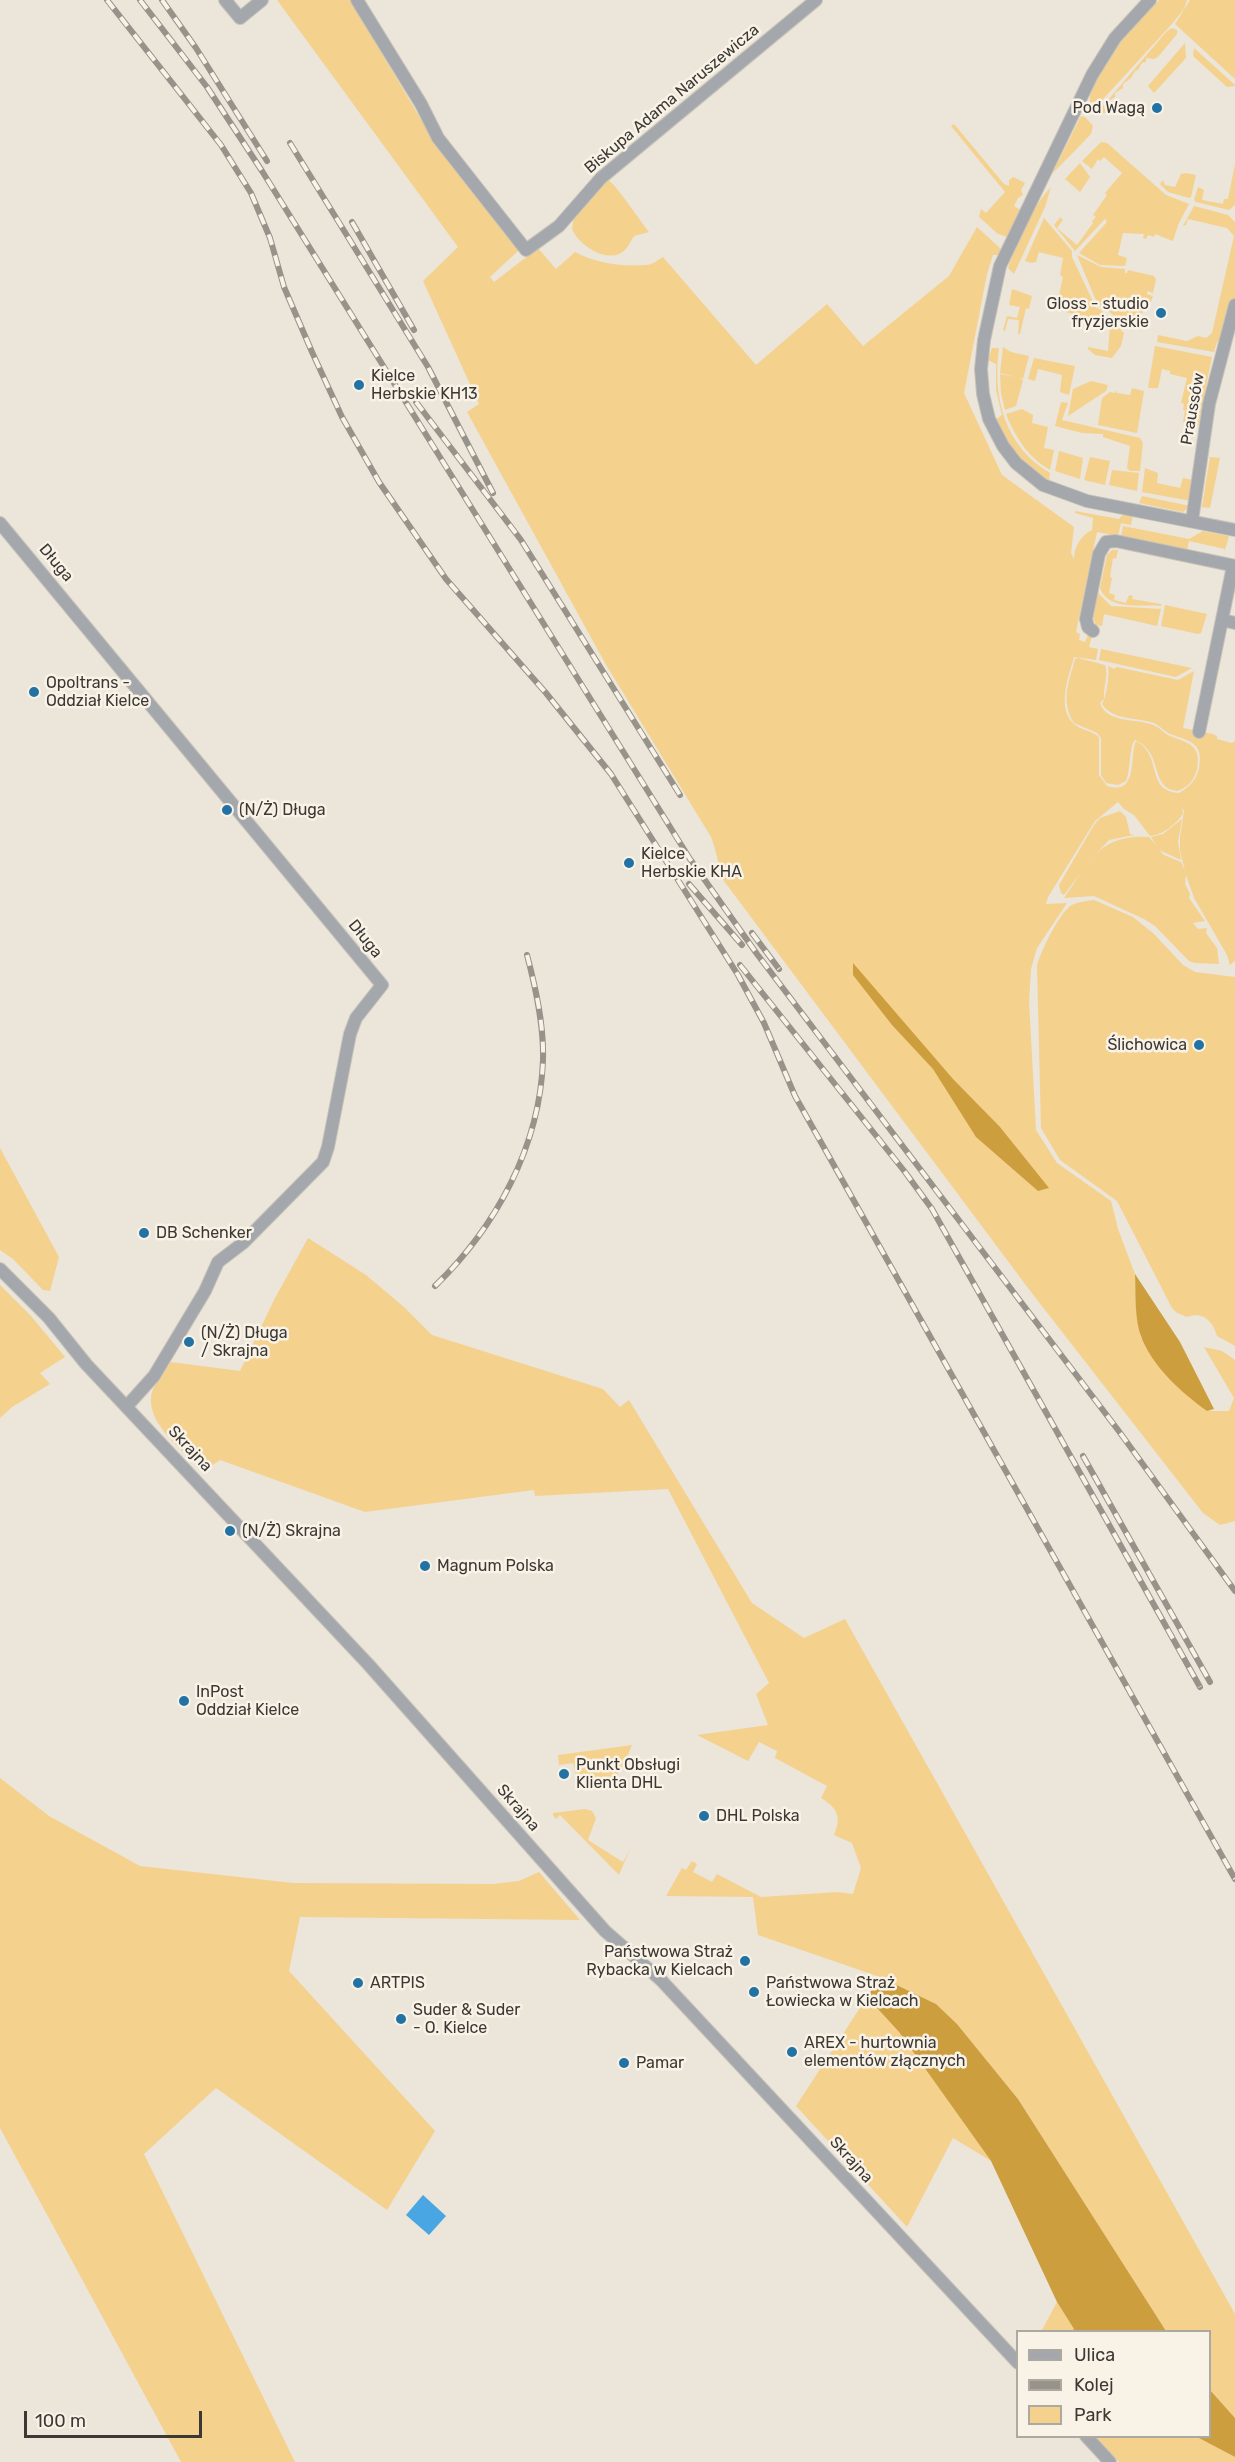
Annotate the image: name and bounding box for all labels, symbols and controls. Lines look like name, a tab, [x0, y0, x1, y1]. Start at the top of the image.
street label: Biskupa Adama Naruszewicza	[581, 20, 763, 178]
place label: Pod Wagą	[1073, 98, 1145, 118]
marker: Pod Wagą	[1150, 101, 1164, 115]
place label: Gloss - studio fryzjerskie	[1047, 294, 1149, 332]
marker: Gloss - studio fryzjerskie	[1154, 306, 1168, 320]
place label: Kielce Herbskie KH13	[371, 366, 478, 404]
street label: Praussów	[1177, 371, 1209, 447]
marker: Kielce Herbskie KH13	[352, 378, 366, 392]
street label: Długa	[35, 540, 77, 586]
place label: Opoltrans - Oddział Kielce	[46, 673, 149, 711]
marker: Opoltrans - Oddział Kielce	[27, 685, 41, 699]
place label: (N/Ż) Długa	[239, 800, 326, 820]
marker: (N/Ż) Długa	[220, 803, 234, 817]
place label: Kielce Herbskie KHA	[641, 844, 742, 882]
marker: Kielce Herbskie KHA	[622, 856, 636, 870]
street label: Długa	[344, 916, 386, 962]
place label: Ślichowica	[1107, 1035, 1187, 1055]
marker: Ślichowica	[1192, 1038, 1206, 1052]
place label: DB Schenker	[156, 1223, 252, 1243]
marker: DB Schenker	[137, 1226, 151, 1240]
place label: (N/Ż) Długa / Skrajna	[201, 1323, 288, 1361]
marker: (N/Ż) Długa / Skrajna	[182, 1335, 196, 1349]
street label: Skrajna	[164, 1422, 216, 1476]
place label: (N/Ż) Skrajna	[242, 1521, 341, 1541]
marker: (N/Ż) Skrajna	[223, 1524, 237, 1538]
place label: Magnum Polska	[437, 1556, 554, 1576]
marker: Magnum Polska	[418, 1559, 432, 1573]
place label: InPost Oddział Kielce	[196, 1682, 299, 1720]
marker: InPost Oddział Kielce	[177, 1694, 191, 1708]
place label: Punkt Obsługi Klienta DHL	[576, 1755, 680, 1793]
marker: Punkt Obsługi Klienta DHL	[557, 1767, 571, 1781]
street label: Skrajna	[492, 1781, 544, 1835]
place label: DHL Polska	[716, 1806, 800, 1826]
marker: DHL Polska	[697, 1809, 711, 1823]
place label: Państwowa Straż Rybacka w Kielcach	[586, 1942, 733, 1980]
marker: Państwowa Straż Rybacka w Kielcach	[738, 1954, 752, 1968]
place label: ARTPIS	[370, 1973, 425, 1993]
place label: Państwowa Straż Łowiecka w Kielcach	[766, 1973, 919, 2011]
marker: ARTPIS	[351, 1976, 365, 1990]
marker: Państwowa Straż Łowiecka w Kielcach	[747, 1985, 761, 1999]
place label: Suder & Suder - O. Kielce	[413, 2000, 520, 2038]
marker: Suder & Suder - O. Kielce	[394, 2012, 408, 2026]
place label: AREX - hurtownia elementów złącznych	[804, 2033, 965, 2071]
marker: AREX - hurtownia elementów złącznych	[785, 2045, 799, 2059]
place label: Pamar	[636, 2053, 684, 2073]
marker: Pamar	[617, 2056, 631, 2070]
street label: Skrajna	[825, 2133, 877, 2187]
legend	[1016, 2330, 1211, 2438]
text: Ulica	[1074, 2344, 1115, 2366]
text: Kolej	[1074, 2374, 1114, 2396]
scale bar	[27, 2399, 206, 2437]
text: Park	[1074, 2404, 1111, 2426]
text: 100 m	[35, 2410, 86, 2432]

